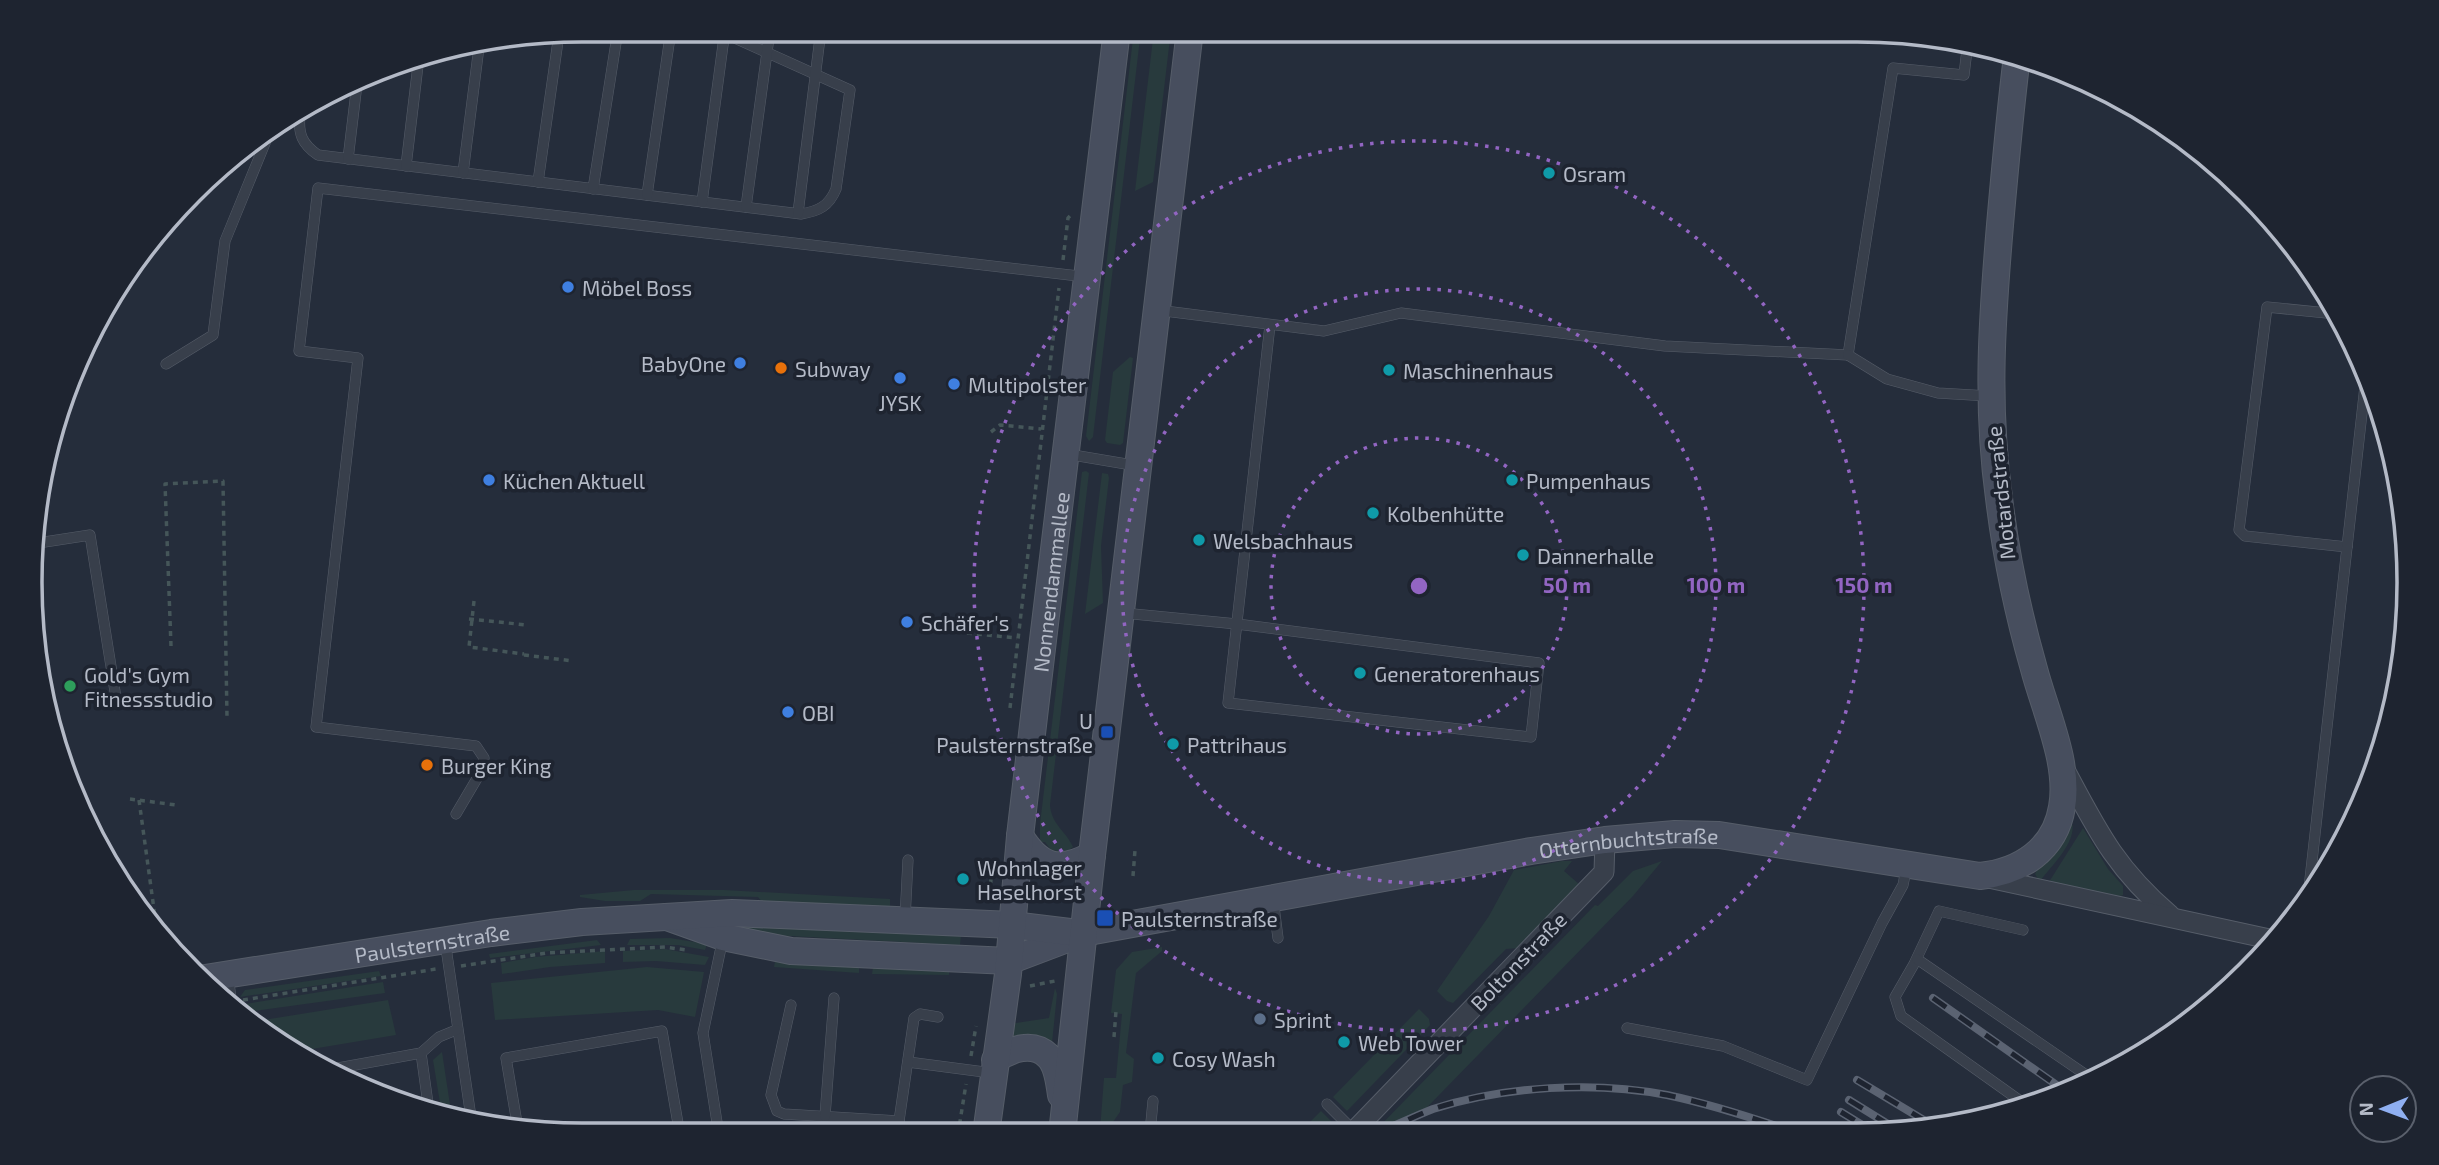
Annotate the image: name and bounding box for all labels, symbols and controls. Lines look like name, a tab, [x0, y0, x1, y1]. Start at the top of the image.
place label: Osram	[1563, 161, 1626, 186]
marker: Osram	[1541, 165, 1557, 181]
place label: Möbel Boss	[582, 275, 692, 300]
marker: Möbel Boss	[560, 279, 576, 295]
place label: BabyOne	[641, 351, 726, 376]
marker: BabyOne	[732, 355, 748, 371]
place label: Subway	[795, 356, 871, 381]
place label: Maschinenhaus	[1403, 358, 1553, 383]
marker: Subway	[773, 360, 789, 376]
marker: Maschinenhaus	[1381, 362, 1397, 378]
marker: JYSK	[892, 370, 908, 386]
place label: Multipolster	[968, 372, 1087, 397]
marker: Multipolster	[946, 376, 962, 392]
place label: JYSK	[878, 390, 922, 415]
street label: Motardstraße	[1981, 425, 2019, 561]
place label: Küchen Aktuell	[503, 468, 646, 493]
place label: Pumpenhaus	[1526, 468, 1651, 493]
marker: Küchen Aktuell	[481, 472, 497, 488]
marker: Pumpenhaus	[1504, 472, 1520, 488]
street label: Nonnendammallee	[1027, 490, 1073, 673]
place label: Kolbenhütte	[1387, 501, 1504, 526]
marker: Kolbenhütte	[1365, 505, 1381, 521]
place label: Welsbachhaus	[1213, 528, 1353, 553]
marker: Welsbachhaus	[1191, 532, 1207, 548]
place label: Dannerhalle	[1537, 543, 1654, 568]
marker: Dannerhalle	[1515, 547, 1531, 563]
text: 50 m	[1543, 572, 1591, 597]
text: 100 m	[1687, 572, 1745, 597]
text: 150 m	[1836, 572, 1892, 597]
centre of rings	[1407, 574, 1431, 598]
place label: Schäfer's	[921, 610, 1009, 635]
marker: Schäfer's	[899, 614, 915, 630]
place label: Generatorenhaus	[1374, 661, 1540, 686]
place label: Gold's Gym Fitnessstudio	[84, 662, 213, 711]
marker: Generatorenhaus	[1352, 665, 1368, 681]
marker: Gold's Gym Fitnessstudio	[62, 678, 78, 694]
place label: OBI	[802, 700, 835, 725]
marker: OBI	[780, 704, 796, 720]
place label: U Paulsternstraße	[936, 708, 1093, 757]
marker: U Paulsternstraße	[1099, 724, 1115, 740]
place label: Pattrihaus	[1187, 732, 1287, 757]
marker: Pattrihaus	[1165, 736, 1181, 752]
place label: Burger King	[441, 753, 552, 778]
marker: Burger King	[419, 757, 435, 773]
street label: Otternbuchtstraße	[1537, 821, 1719, 862]
place label: Wohnlager Haselhorst	[977, 855, 1083, 904]
marker: Wohnlager Haselhorst	[955, 871, 971, 887]
place label: Paulsternstraße	[1121, 906, 1278, 931]
street label: Boltonstraße	[1465, 907, 1571, 1015]
marker: Paulsternstraße	[1095, 908, 1115, 928]
street label: Paulsternstraße	[353, 918, 511, 967]
place label: Sprint	[1274, 1007, 1332, 1032]
marker: Sprint	[1252, 1011, 1268, 1027]
place label: Web Tower	[1358, 1030, 1464, 1055]
marker: Web Tower	[1336, 1034, 1352, 1050]
place label: Cosy Wash	[1172, 1046, 1276, 1071]
marker: Cosy Wash	[1150, 1050, 1166, 1066]
north arrow	[2348, 1074, 2418, 1144]
text: N	[2354, 1102, 2377, 1116]

